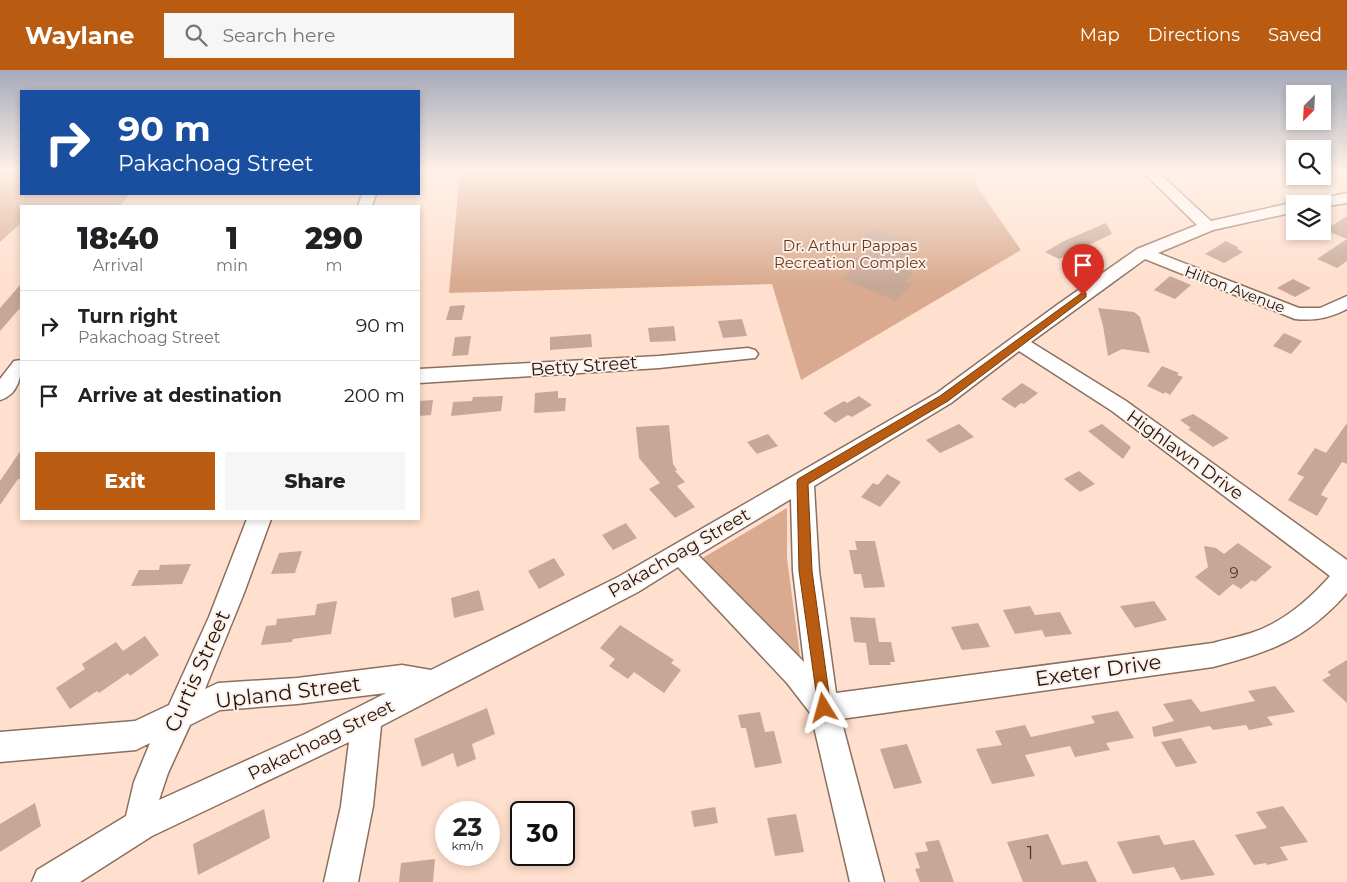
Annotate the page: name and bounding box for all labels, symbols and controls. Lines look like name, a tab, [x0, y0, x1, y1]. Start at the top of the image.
search box	[164, 13, 514, 58]
text: Waylane	[25, 21, 134, 50]
icon: search	[182, 21, 210, 49]
text: Search here	[222, 24, 335, 47]
text: Map	[1080, 24, 1120, 46]
text: Directions	[1148, 24, 1240, 46]
text: Saved	[1268, 24, 1322, 46]
north arrow	[1286, 85, 1331, 130]
map controls	[1286, 85, 1331, 240]
text: 90 m	[118, 107, 211, 150]
icon: right	[35, 110, 100, 175]
button: search	[1286, 140, 1331, 185]
text: Pakachoag Street	[118, 150, 314, 177]
button: layers	[1286, 195, 1331, 240]
text: 18:40	[77, 220, 159, 257]
text: 1	[226, 220, 238, 257]
text: 290	[305, 220, 363, 257]
park label: Dr. Arthur Pappas Recreation Complex	[774, 236, 926, 272]
pin	[1062, 244, 1104, 295]
icon: arrive	[1069, 251, 1097, 279]
text: Arrival	[93, 256, 143, 275]
text: min	[216, 256, 248, 275]
text: m	[326, 256, 343, 275]
street label: Hilton Avenue	[1182, 261, 1288, 317]
text: Turn right	[78, 305, 178, 328]
icon: right	[35, 312, 63, 340]
text: 90 m	[356, 314, 405, 337]
text: Pakachoag Street	[78, 328, 220, 347]
street label: Betty Street	[530, 351, 638, 381]
icon: arrive	[35, 382, 63, 410]
text: Arrive at destination	[78, 384, 282, 407]
text: 200 m	[344, 384, 405, 407]
street label: Highlawn Drive	[1122, 405, 1248, 505]
button: Exit	[35, 452, 215, 510]
button: Share	[225, 452, 405, 510]
street label: Pakachoag Street	[604, 503, 754, 603]
house number: 9	[1229, 563, 1239, 582]
street label: Curtis Street	[159, 606, 235, 736]
street label: Exeter Drive	[1033, 649, 1163, 691]
street label: Upland Street	[214, 671, 362, 713]
position arrow	[797, 681, 849, 733]
street label: Pakachoag Street	[244, 695, 398, 785]
speed limit sign: 30	[510, 801, 575, 866]
text: 23	[453, 812, 482, 842]
text: km/h	[451, 838, 484, 853]
house number: 1	[1027, 842, 1033, 864]

